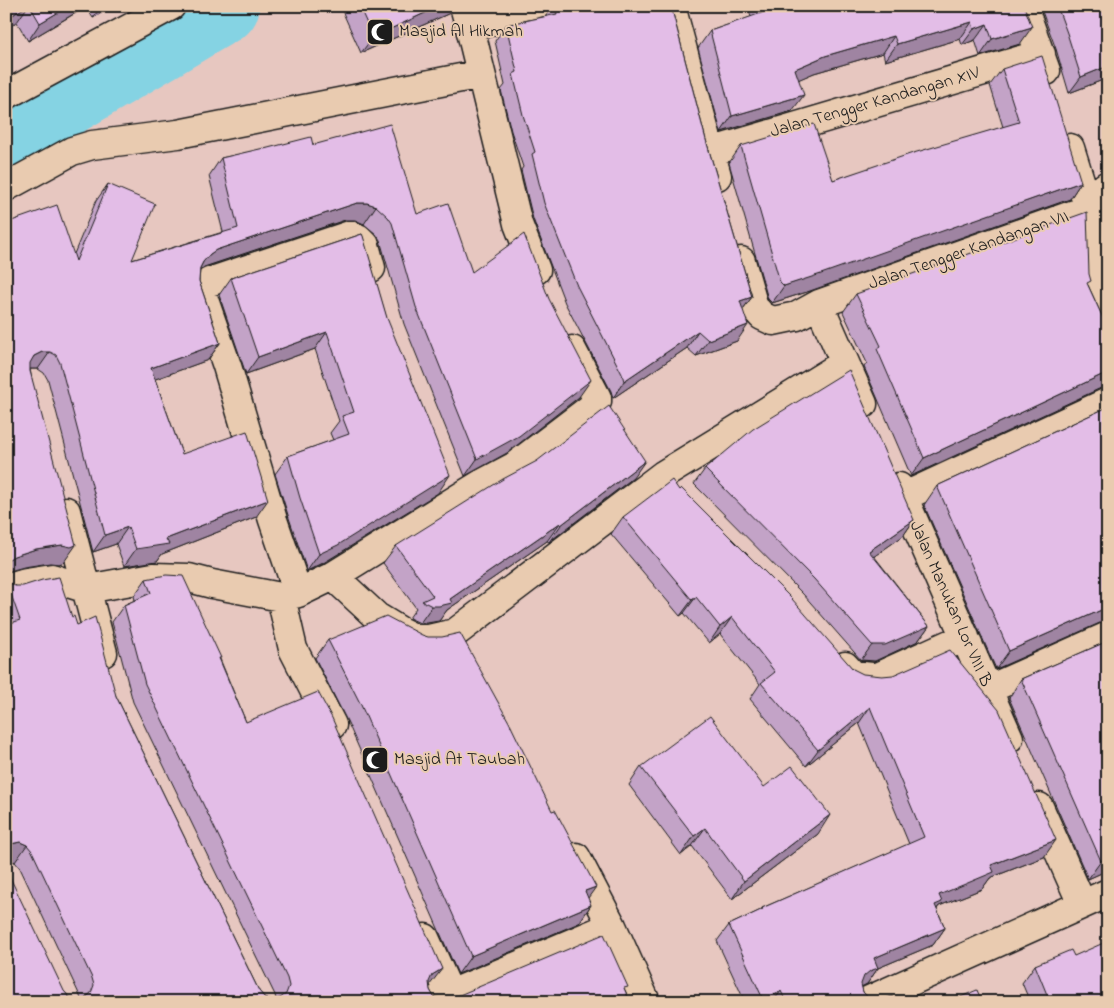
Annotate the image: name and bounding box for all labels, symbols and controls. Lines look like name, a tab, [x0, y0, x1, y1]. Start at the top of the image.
mosque icon: Masjid Al Hikmah	[365, 17, 395, 47]
place label: Masjid Al Hikmah	[399, 19, 523, 45]
street label: Jalan Tengger Kandangan XIV	[767, 61, 983, 146]
street label: Jalan Tengger Kandangan VII	[865, 204, 1073, 298]
street label: Jalan Manukan Lor VIII B	[902, 517, 998, 691]
mosque icon: Masjid At Taubah	[360, 745, 390, 775]
place label: Masjid At Taubah	[394, 747, 525, 773]

